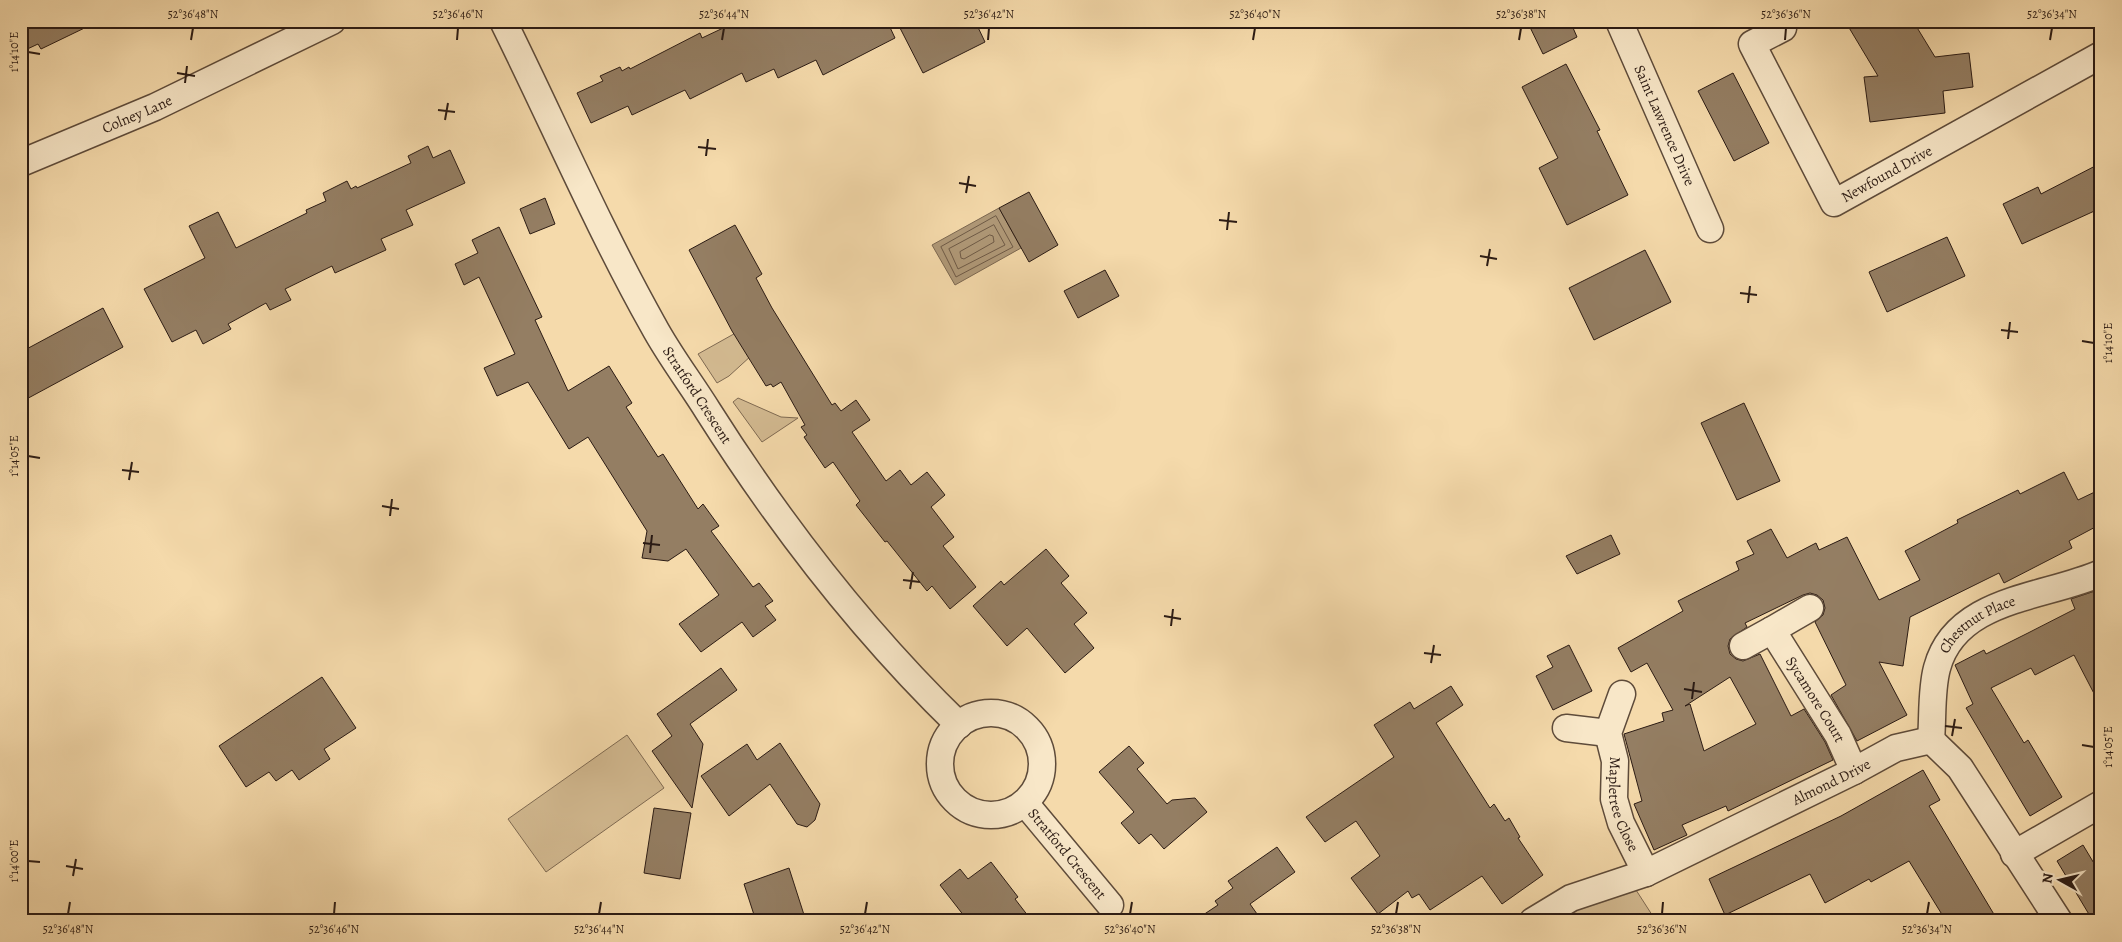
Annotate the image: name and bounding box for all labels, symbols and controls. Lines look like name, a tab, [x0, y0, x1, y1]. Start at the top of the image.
text: 52°36'48"N	[168, 6, 219, 22]
text: 52°36'46"N	[433, 6, 484, 22]
text: 52°36'44"N	[699, 6, 749, 22]
text: 52°36'42"N	[964, 6, 1015, 22]
text: 52°36'40"N	[1229, 6, 1281, 22]
text: 52°36'38"N	[1496, 6, 1546, 22]
text: 52°36'36"N	[1761, 6, 1811, 22]
text: 52°36'34"N	[2027, 6, 2077, 22]
text: 1°14'10"E	[6, 32, 22, 72]
street label: Saint Lawrence Drive	[1629, 62, 1700, 189]
street label: Colney Lane	[99, 90, 176, 138]
street label: Newfound Drive	[1838, 140, 1936, 207]
text: 1°14'10"E	[2100, 323, 2116, 363]
street label: Stratford Crescent	[658, 343, 737, 448]
text: 1°14'05"E	[6, 435, 22, 477]
street label: Chestnut Place	[1934, 590, 2018, 657]
street label: Sycamore Court	[1781, 653, 1850, 745]
text: 1°14'05"E	[2100, 726, 2116, 768]
street label: Almond Drive	[1788, 754, 1874, 810]
street label: Mapletree Close	[1604, 756, 1644, 855]
street label: Stratford Crescent	[1023, 804, 1111, 903]
text: 1°14'00"E	[6, 840, 22, 882]
north arrow	[2034, 854, 2084, 904]
text: N	[2038, 872, 2058, 885]
text: 52°36'48"N	[43, 921, 94, 937]
text: 52°36'46"N	[309, 921, 360, 937]
text: 52°36'44"N	[574, 921, 624, 937]
text: 52°36'42"N	[840, 921, 891, 937]
text: 52°36'40"N	[1104, 921, 1156, 937]
text: 52°36'38"N	[1371, 921, 1421, 937]
text: 52°36'36"N	[1637, 921, 1687, 937]
text: 52°36'34"N	[1902, 921, 1952, 937]

